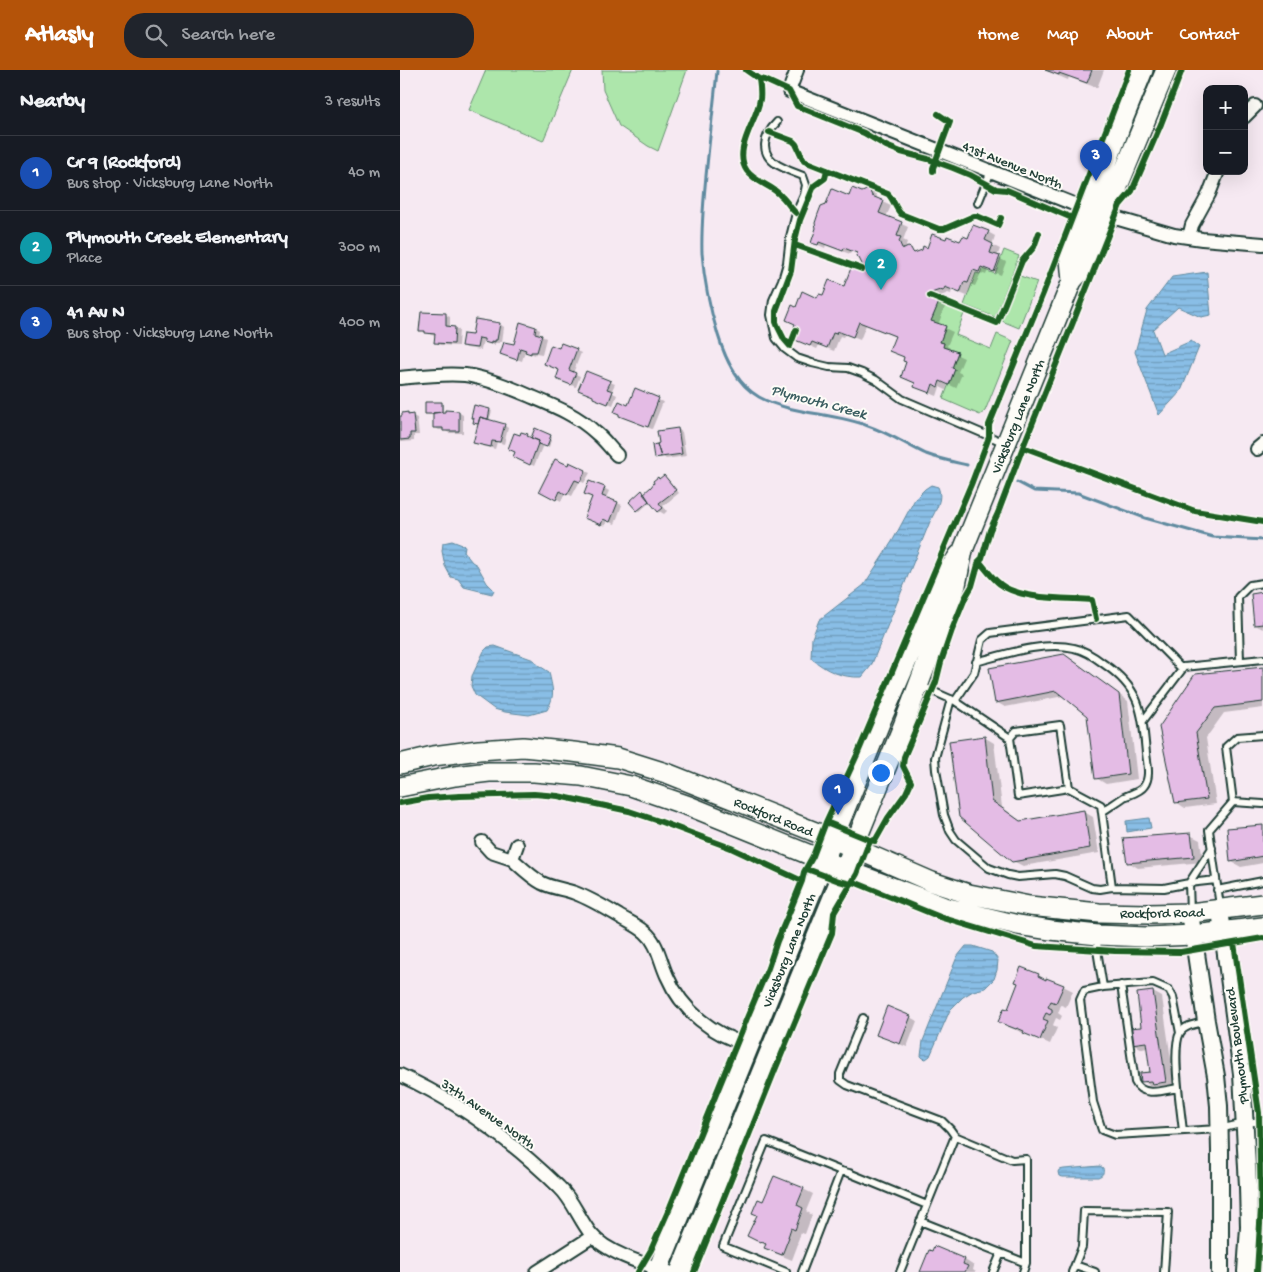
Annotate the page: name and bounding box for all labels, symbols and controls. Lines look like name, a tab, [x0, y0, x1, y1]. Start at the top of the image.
search box	[124, 13, 474, 58]
text: Atlasly	[25, 21, 94, 50]
icon: search	[142, 21, 170, 49]
text: Search here	[182, 24, 275, 47]
text: Home	[977, 25, 1019, 46]
text: Map	[1047, 25, 1078, 46]
text: About	[1106, 25, 1152, 46]
text: Contact	[1180, 25, 1238, 46]
map controls	[1203, 85, 1248, 175]
button: +	[1203, 85, 1248, 130]
text: Nearby	[20, 90, 85, 115]
text: 3 results	[325, 93, 380, 112]
button: −	[1203, 130, 1248, 175]
street label: 41st Avenue North	[960, 138, 1065, 194]
pin: 3	[1080, 140, 1112, 181]
text: Cr 9 (Rockford)	[67, 152, 182, 175]
text: 1	[33, 164, 39, 183]
text: 40 m	[348, 164, 380, 183]
text: Bus stop · Vicksburg Lane North	[67, 175, 273, 194]
text: Plymouth Creek Elementary	[67, 227, 288, 250]
text: 2	[32, 239, 40, 258]
text: 300 m	[338, 239, 380, 258]
pin: 2	[865, 249, 897, 290]
text: Place	[67, 250, 102, 269]
text: 41 Av N	[67, 302, 125, 325]
text: 3	[32, 314, 40, 333]
text: 400 m	[339, 314, 380, 333]
text: Bus stop · Vicksburg Lane North	[67, 325, 273, 344]
street label: Vicksburg Lane North	[988, 357, 1050, 478]
water label: Plymouth Creek	[769, 382, 869, 425]
your location	[868, 760, 894, 786]
pin: 1	[822, 774, 854, 815]
street label: Rockford Road	[731, 795, 817, 843]
street label: Vicksburg Lane North	[759, 891, 821, 1012]
street label: Rockford Road	[1120, 905, 1206, 924]
street label: Plymouth Boulevard	[1223, 985, 1254, 1106]
street label: 37th Avenue North	[436, 1076, 538, 1154]

